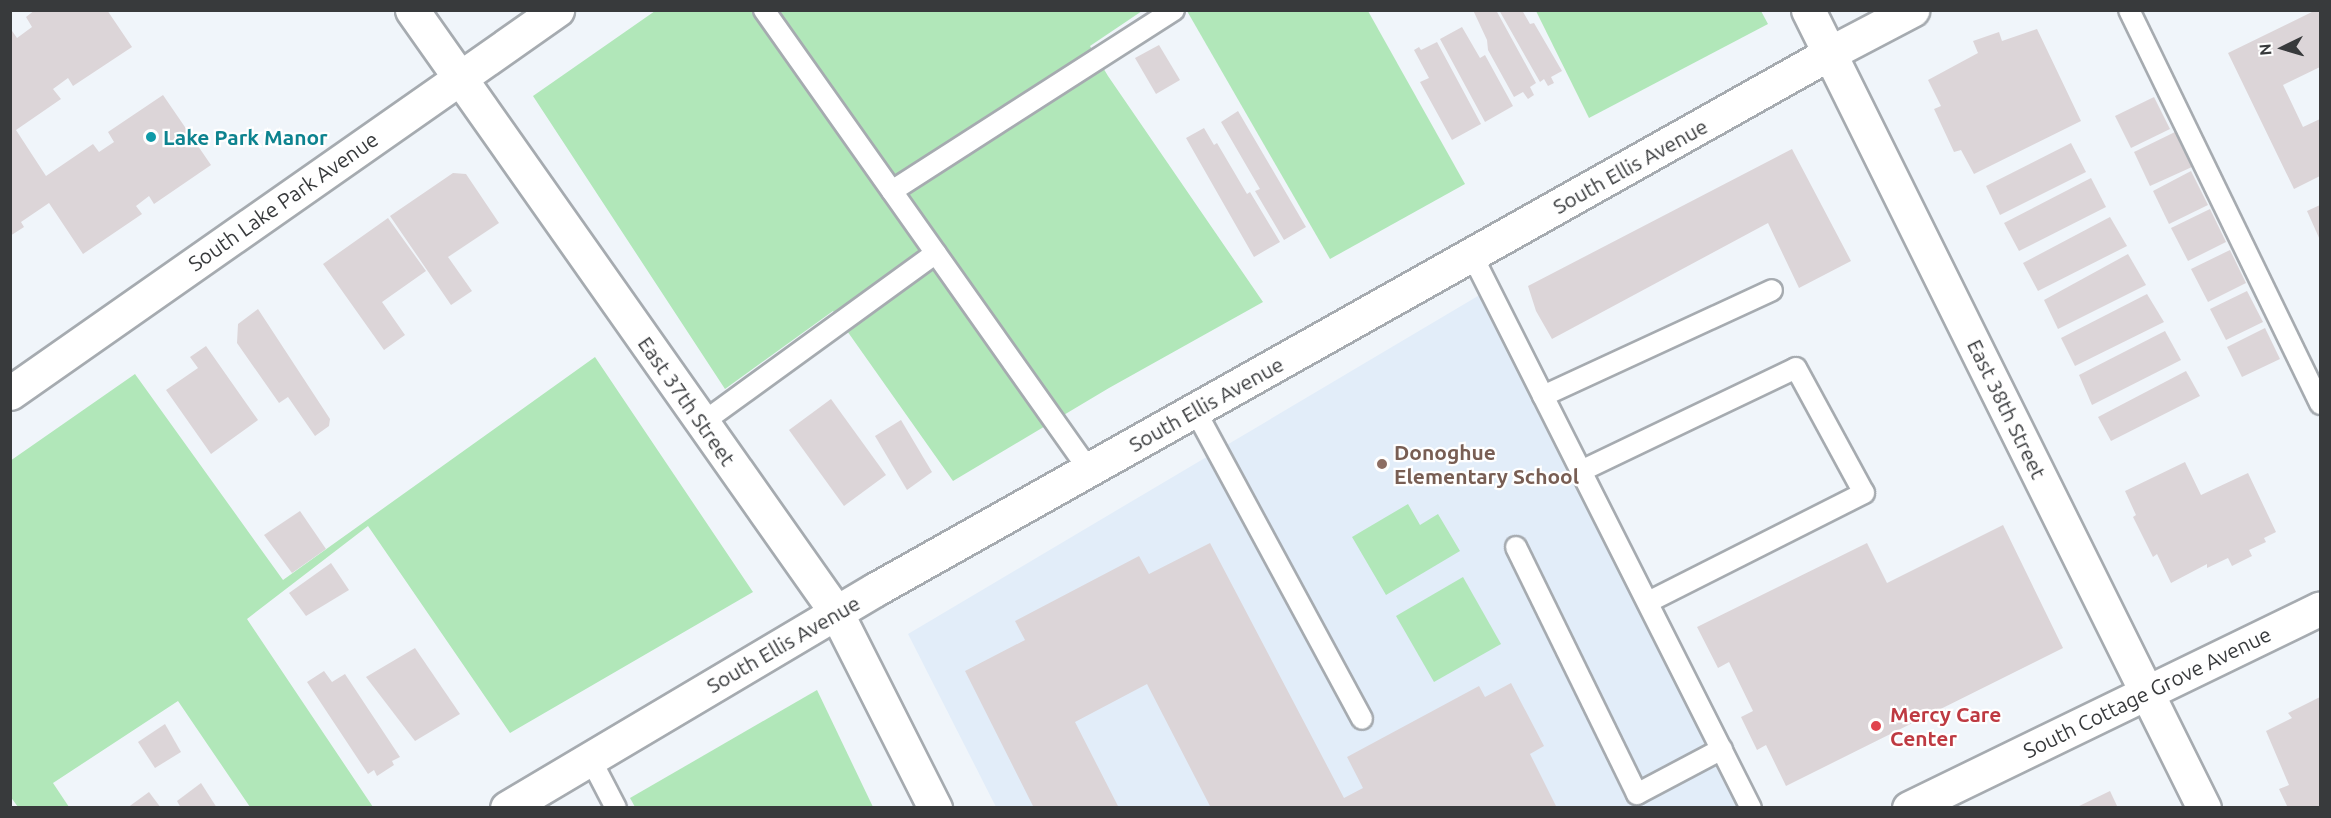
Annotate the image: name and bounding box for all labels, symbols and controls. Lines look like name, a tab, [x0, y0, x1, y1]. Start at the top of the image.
north arrow	[2253, 18, 2313, 78]
text: N	[2256, 43, 2275, 56]
street label: South Ellis Avenue	[1548, 113, 1712, 219]
place label: Lake Park Manor	[163, 124, 328, 150]
street label: South Lake Park Avenue	[183, 126, 383, 276]
marker: Lake Park Manor	[144, 130, 158, 144]
street label: East 37th Street	[633, 331, 741, 471]
street label: East 38th Street	[1962, 335, 2052, 483]
street label: South Ellis Avenue	[1124, 351, 1288, 457]
place label: Donoghue Elementary School	[1394, 439, 1579, 489]
marker: Donoghue Elementary School	[1375, 457, 1389, 471]
street label: South Ellis Avenue	[702, 590, 864, 698]
street label: South Cottage Grove Avenue	[2019, 621, 2275, 763]
place label: Mercy Care Center	[1890, 701, 2001, 751]
marker: Mercy Care Center	[1867, 717, 1885, 735]

